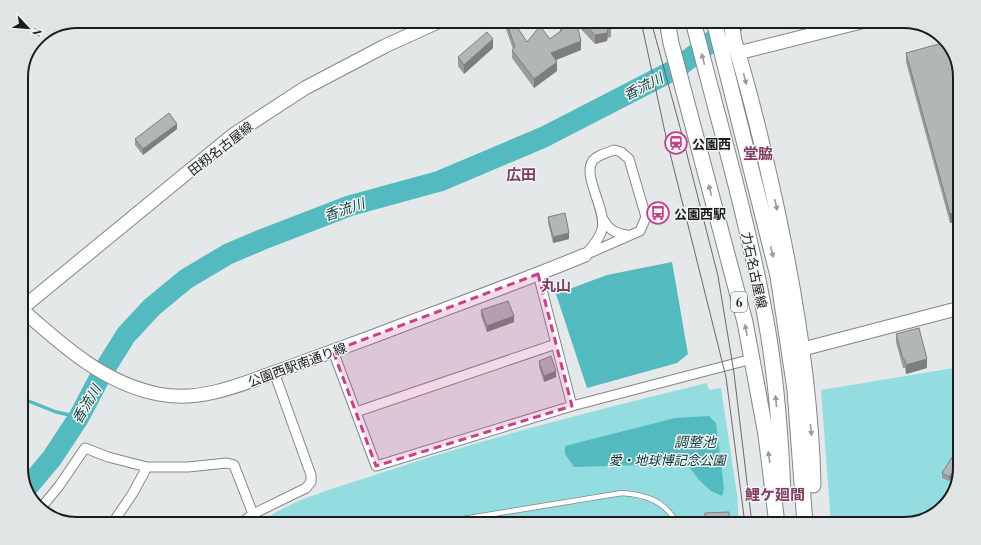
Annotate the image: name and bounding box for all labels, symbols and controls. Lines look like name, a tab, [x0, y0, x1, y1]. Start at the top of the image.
north arrow	[8, 8, 48, 48]
text: N	[29, 26, 46, 40]
one-way arrow	[700, 53, 706, 65]
water label: 香流川	[620, 67, 668, 104]
one-way arrow	[742, 72, 748, 85]
street label: 田籾名古屋線	[184, 117, 256, 179]
station icon: 公園西	[663, 130, 689, 156]
place label: 公園西	[692, 135, 731, 152]
district label: 堂脇	[743, 143, 773, 163]
district label: 広田	[506, 164, 536, 184]
one-way arrow	[707, 184, 713, 196]
water label: 香流川	[321, 193, 369, 225]
one-way arrow	[773, 199, 779, 211]
bus stop icon: 公園西駅	[645, 200, 671, 226]
place label: 公園西駅	[674, 205, 726, 222]
street label: 力石名古屋線	[739, 230, 771, 310]
one-way arrow	[769, 246, 775, 258]
district label: 丸山	[541, 275, 571, 295]
road number: 6	[731, 292, 747, 312]
one-way arrow	[743, 323, 749, 336]
street label: 公園西駅南通り線	[245, 338, 349, 390]
water label: 香流川	[67, 379, 106, 427]
one-way arrow	[773, 395, 779, 407]
one-way arrow	[808, 424, 814, 436]
water label: 調整池	[674, 432, 718, 451]
park label: 愛・地球博記念公園	[608, 451, 727, 468]
one-way arrow	[766, 451, 772, 464]
district label: 鯉ケ廻間	[745, 484, 805, 504]

